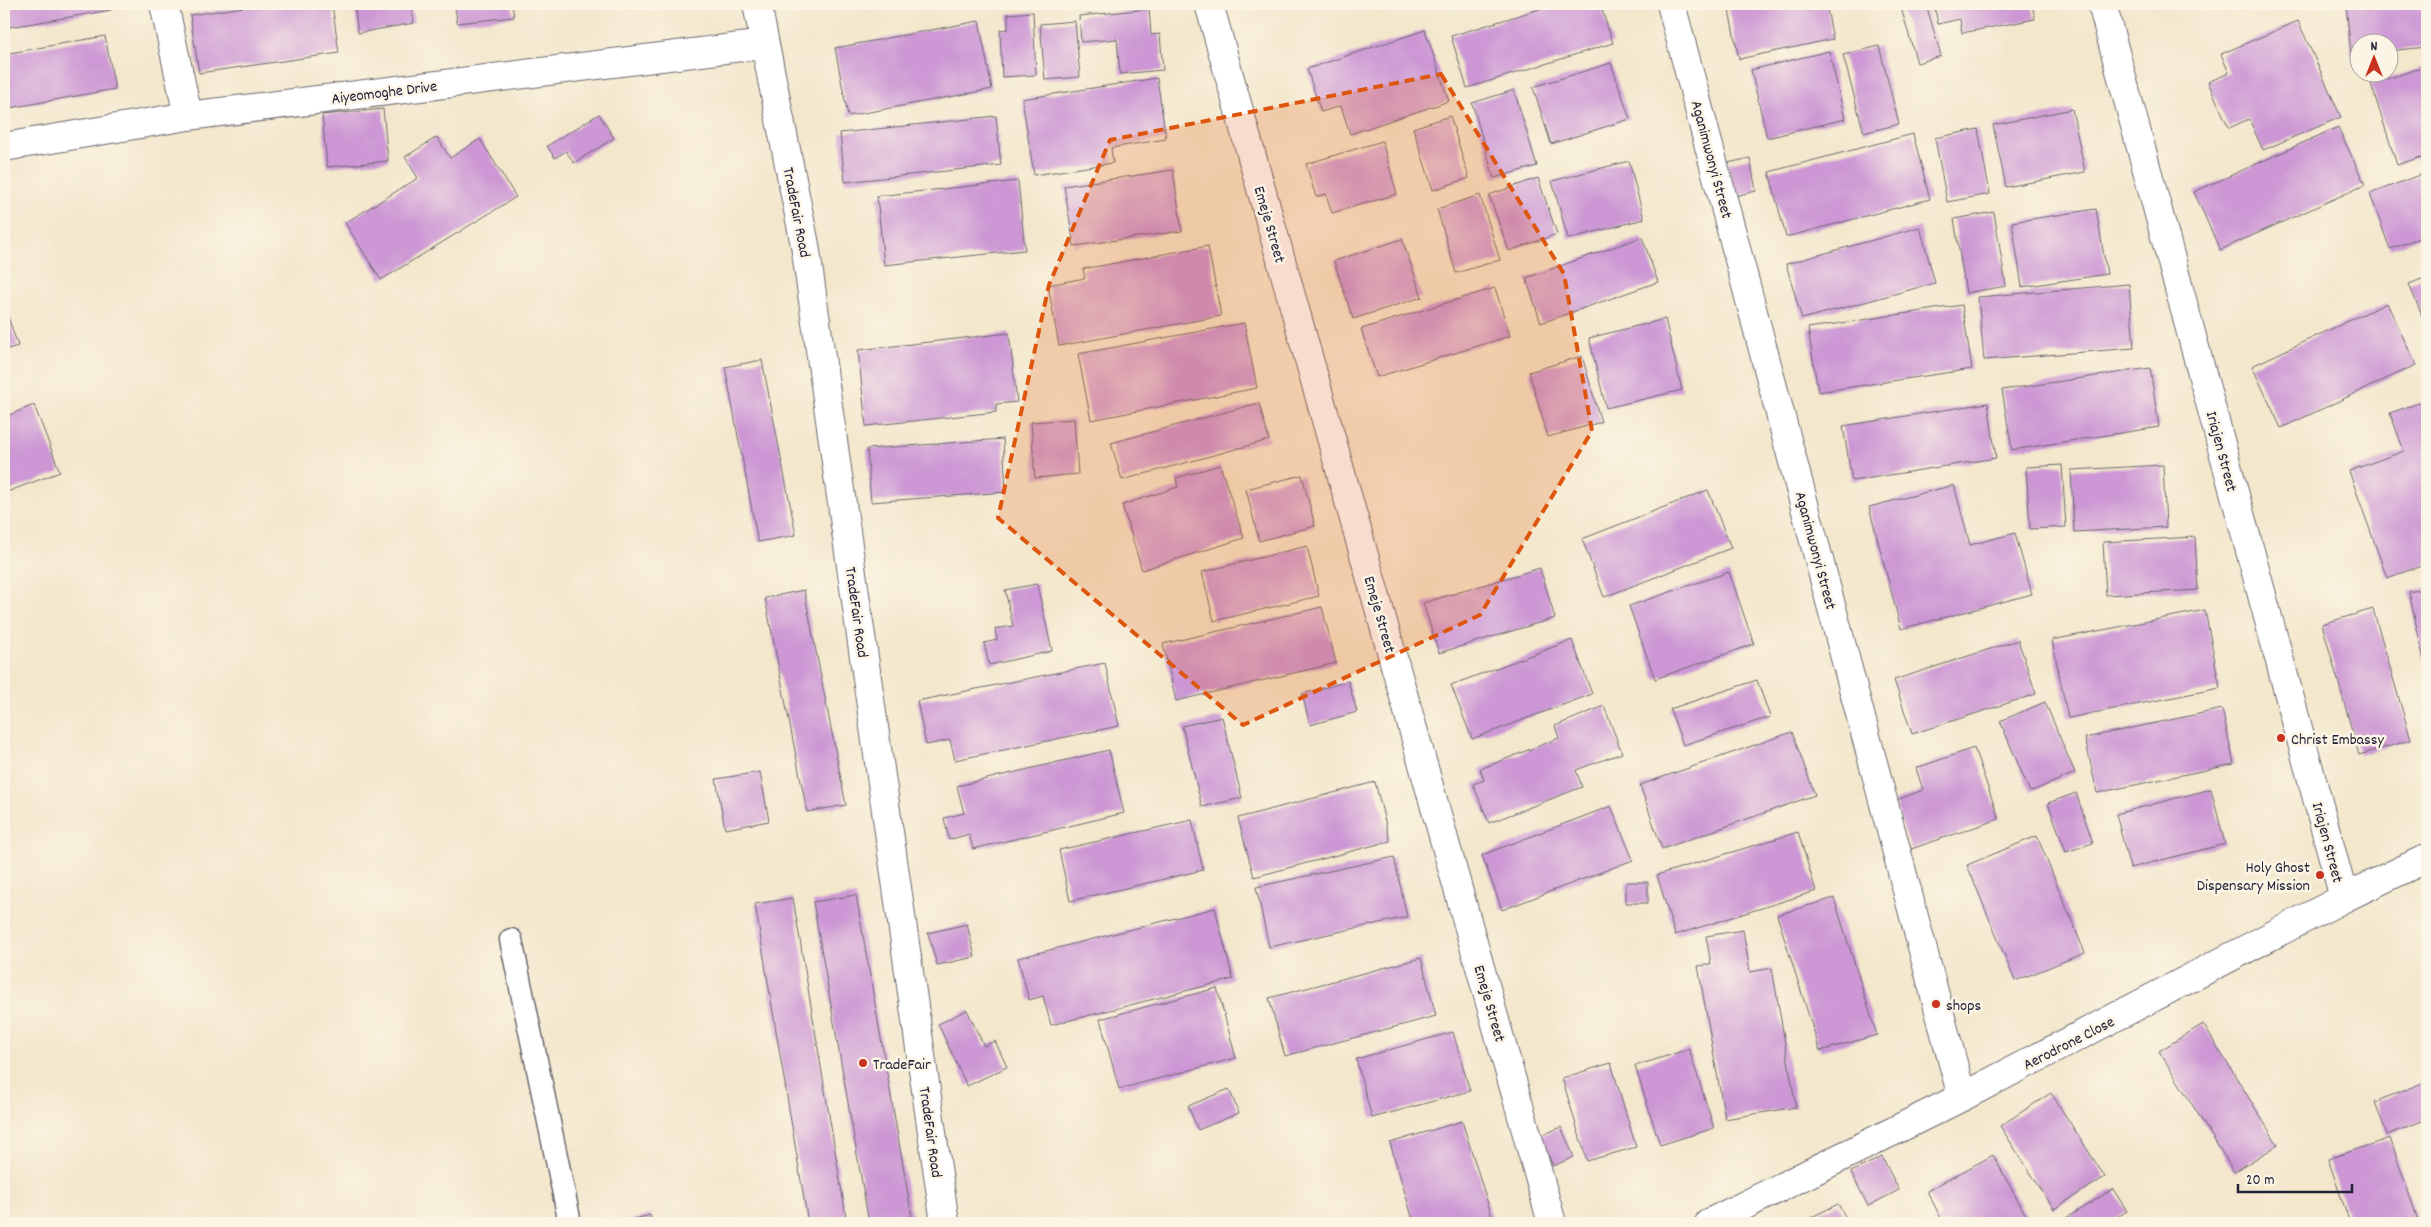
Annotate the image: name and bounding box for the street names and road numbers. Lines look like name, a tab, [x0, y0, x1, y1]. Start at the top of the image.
street label: Aiyeomoghe Drive	[330, 76, 438, 111]
street label: Aganimwonyi Street	[1684, 98, 1737, 221]
street label: TradeFair Road	[776, 165, 816, 260]
street label: Emeje Street	[1247, 184, 1291, 266]
street label: Iriajen Street	[2199, 409, 2242, 495]
street label: Aganimwonyi Street	[1788, 489, 1841, 612]
street label: TradeFair Road	[838, 565, 873, 659]
street label: Emeje Street	[1357, 574, 1401, 656]
street label: Iriajen Street	[2305, 800, 2348, 886]
street label: Emeje Street	[1467, 963, 1511, 1045]
street label: Aerodrone Close	[2019, 1011, 2119, 1077]
street label: TradeFair Road	[912, 1085, 947, 1179]

